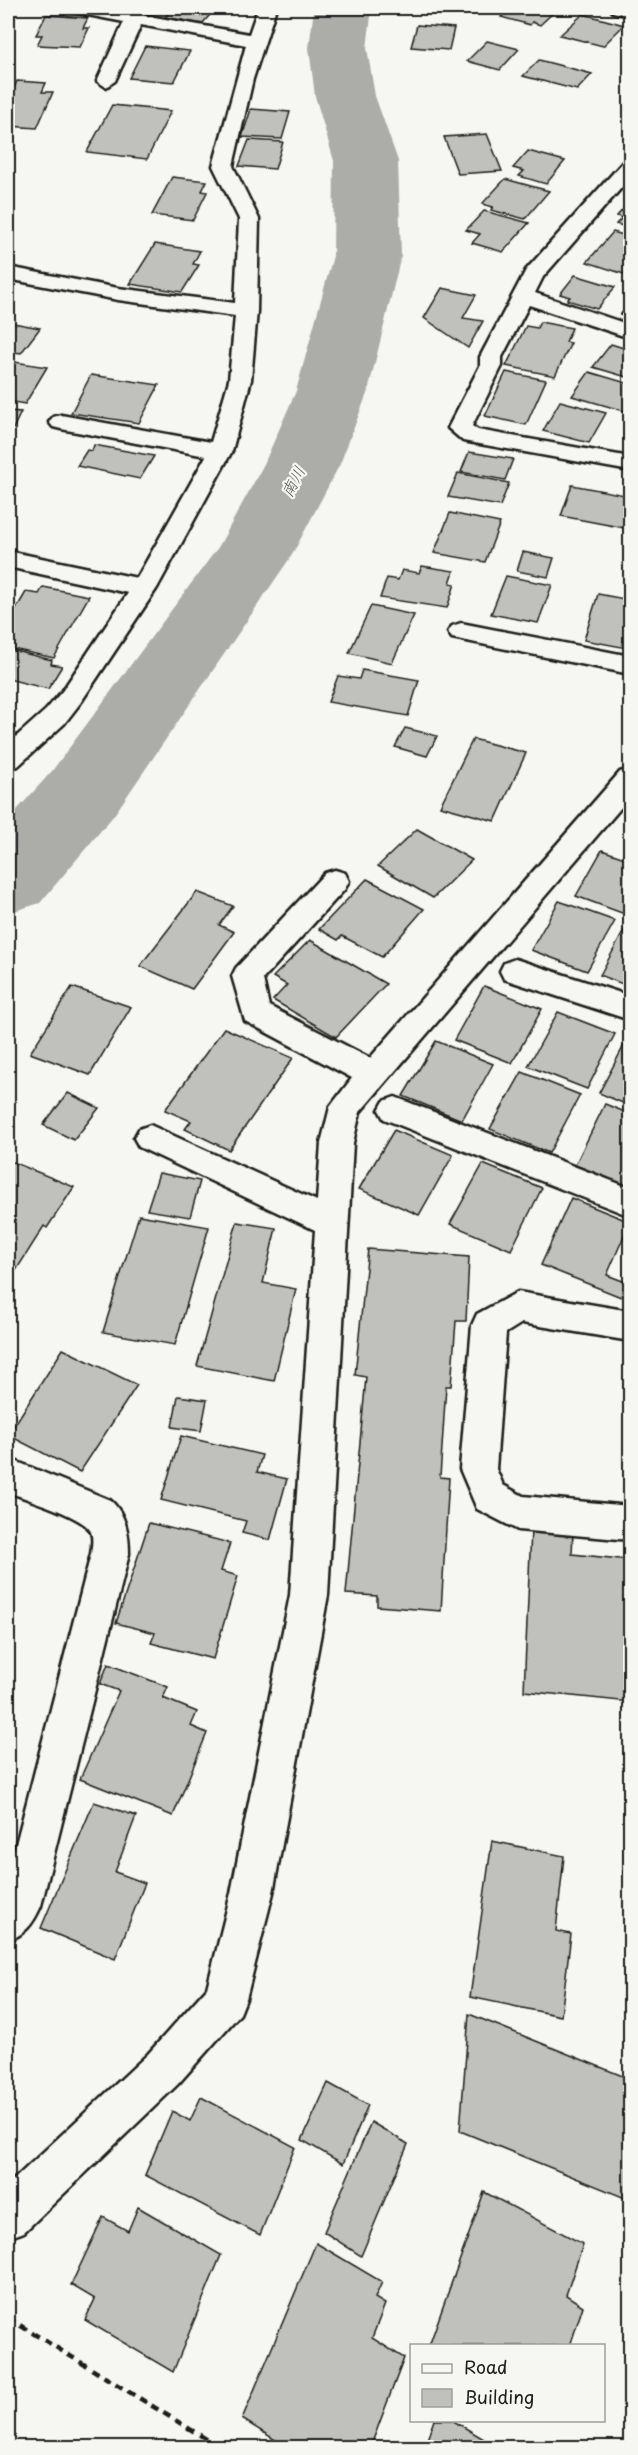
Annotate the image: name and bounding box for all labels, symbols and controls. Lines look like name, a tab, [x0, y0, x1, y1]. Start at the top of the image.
water label: 南川	[274, 461, 310, 501]
legend	[410, 2344, 605, 2422]
text: Road	[464, 2353, 508, 2380]
text: Building	[464, 2383, 534, 2410]

